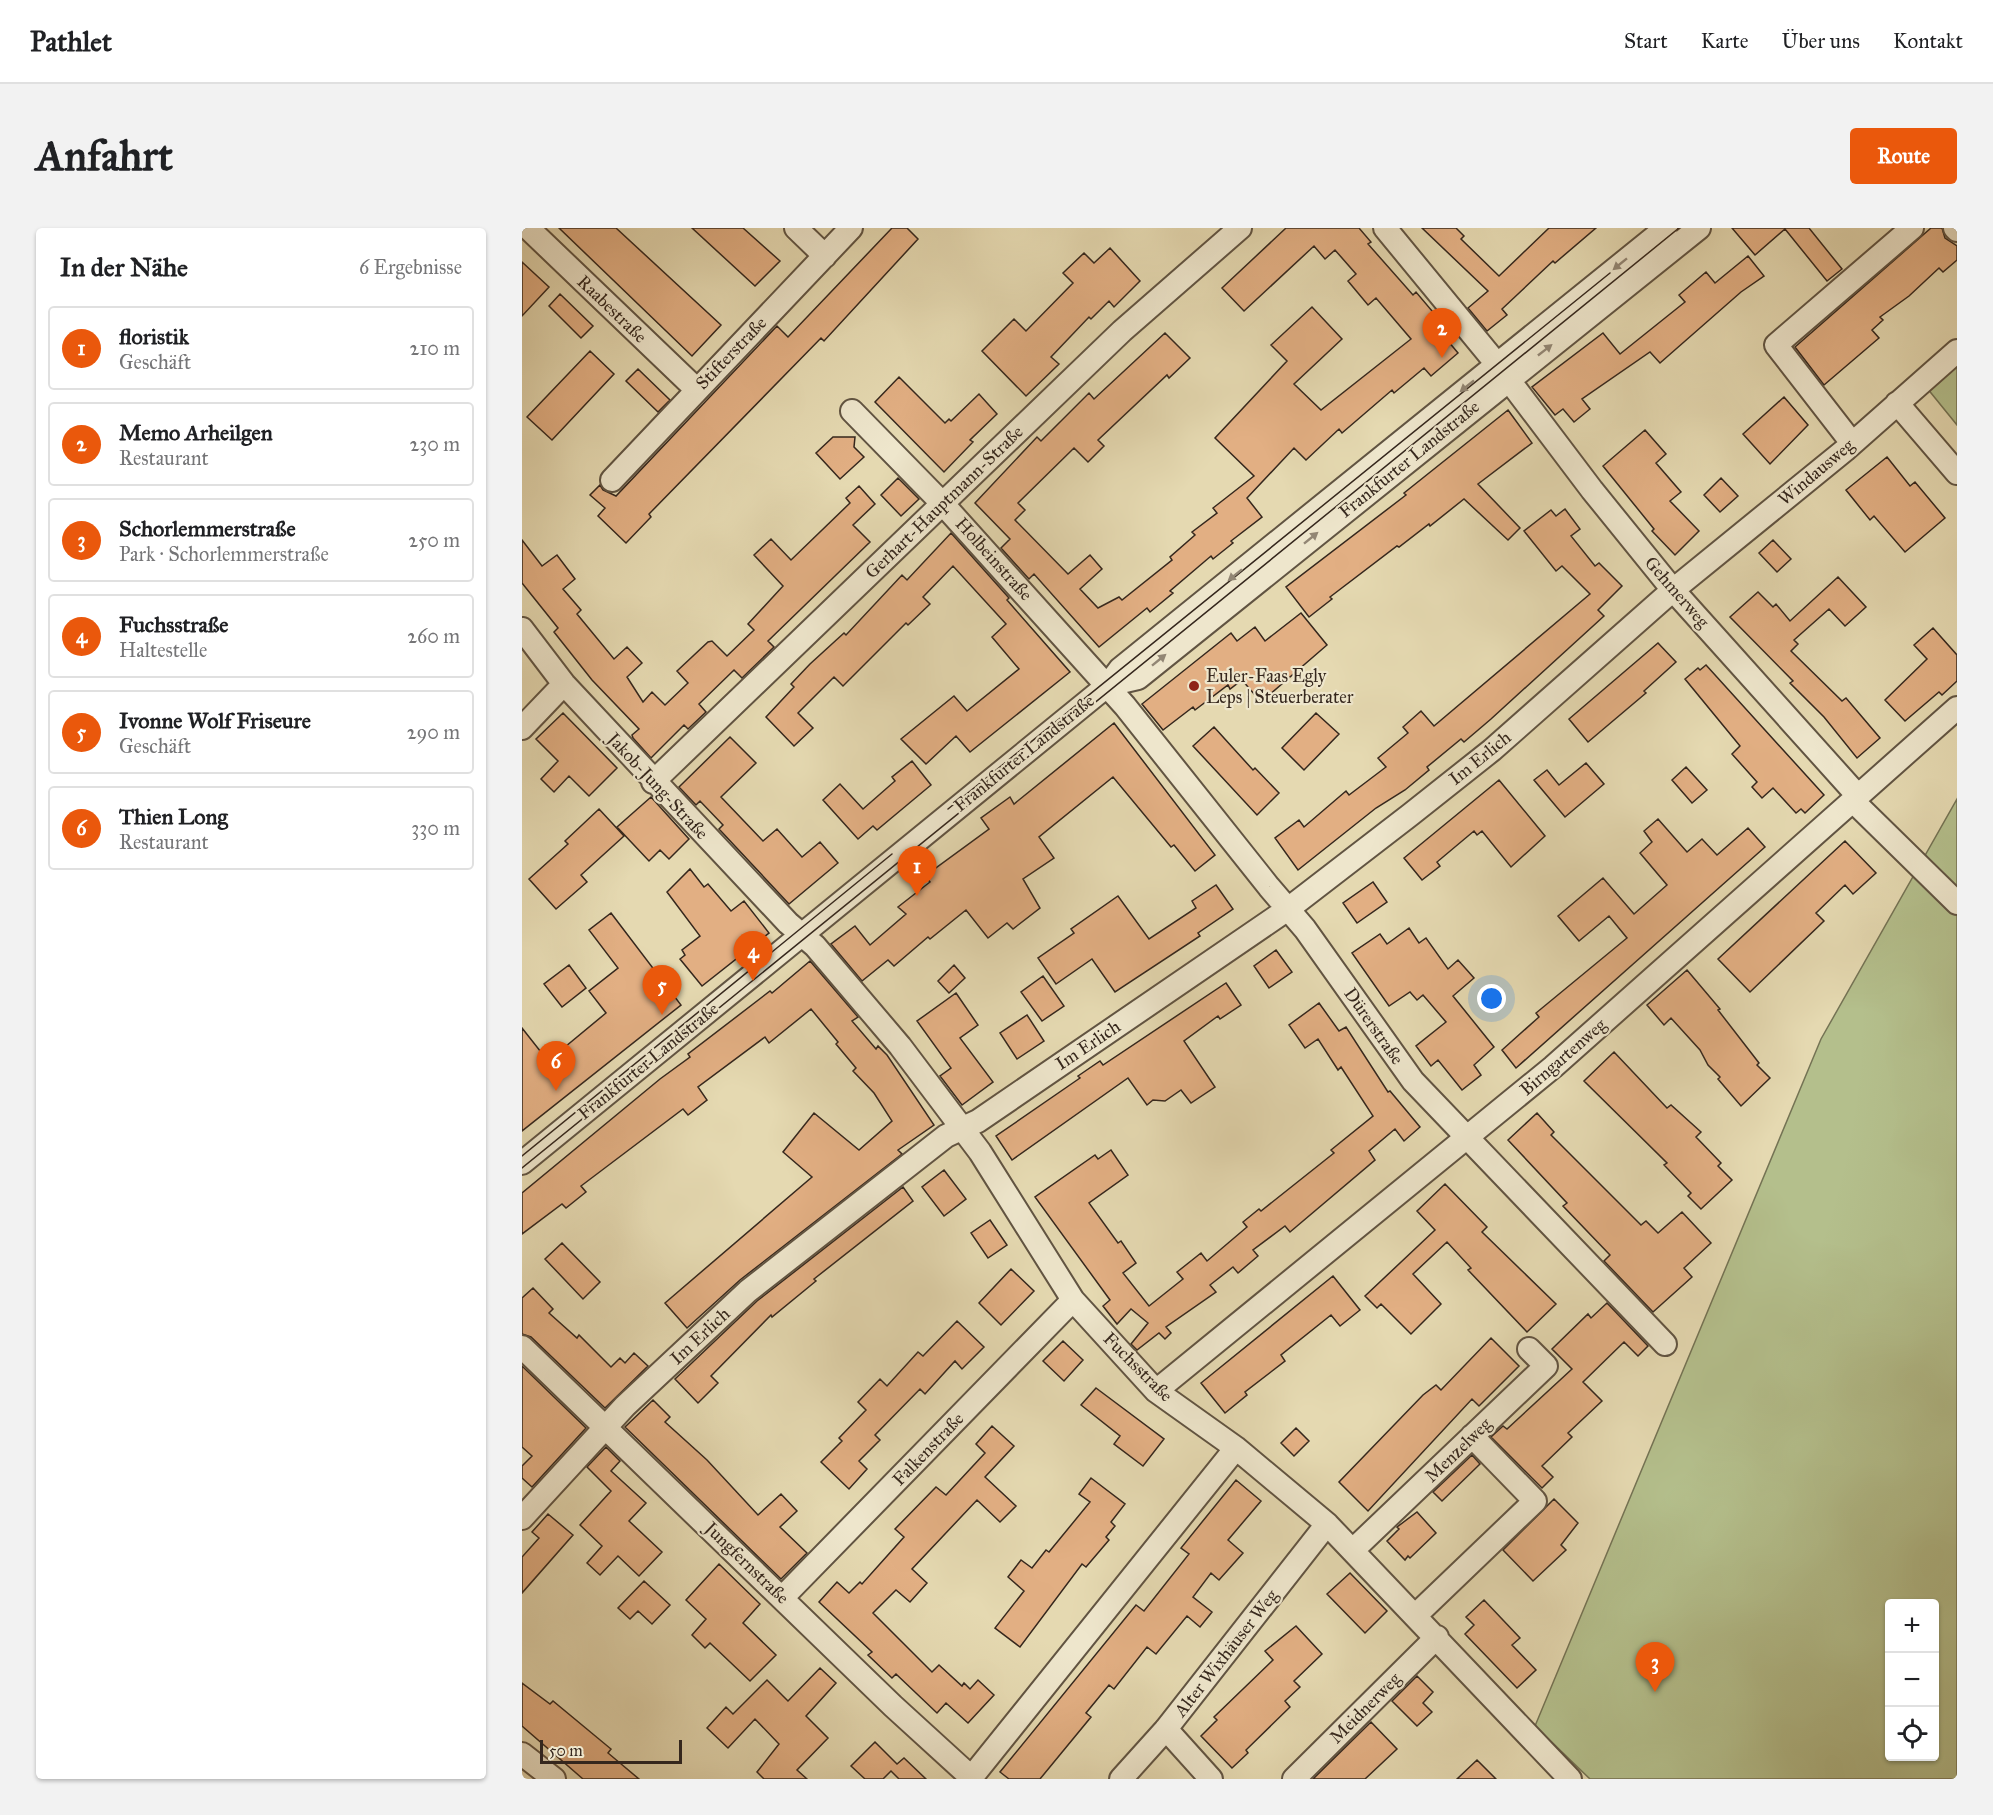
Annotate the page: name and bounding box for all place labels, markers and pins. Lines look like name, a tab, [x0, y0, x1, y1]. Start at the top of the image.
pin: 2	[1422, 308, 1462, 358]
place label: Euler-Faas Egly Leps | Steuerberater	[1206, 665, 1354, 708]
marker: Euler-Faas Egly Leps | Steuerberater	[1187, 679, 1201, 693]
pin: 1	[898, 846, 936, 896]
pin: 4	[734, 932, 772, 981]
pin: 5	[642, 966, 682, 1015]
pin: 6	[537, 1042, 576, 1091]
pin: 3	[1636, 1642, 1674, 1692]

